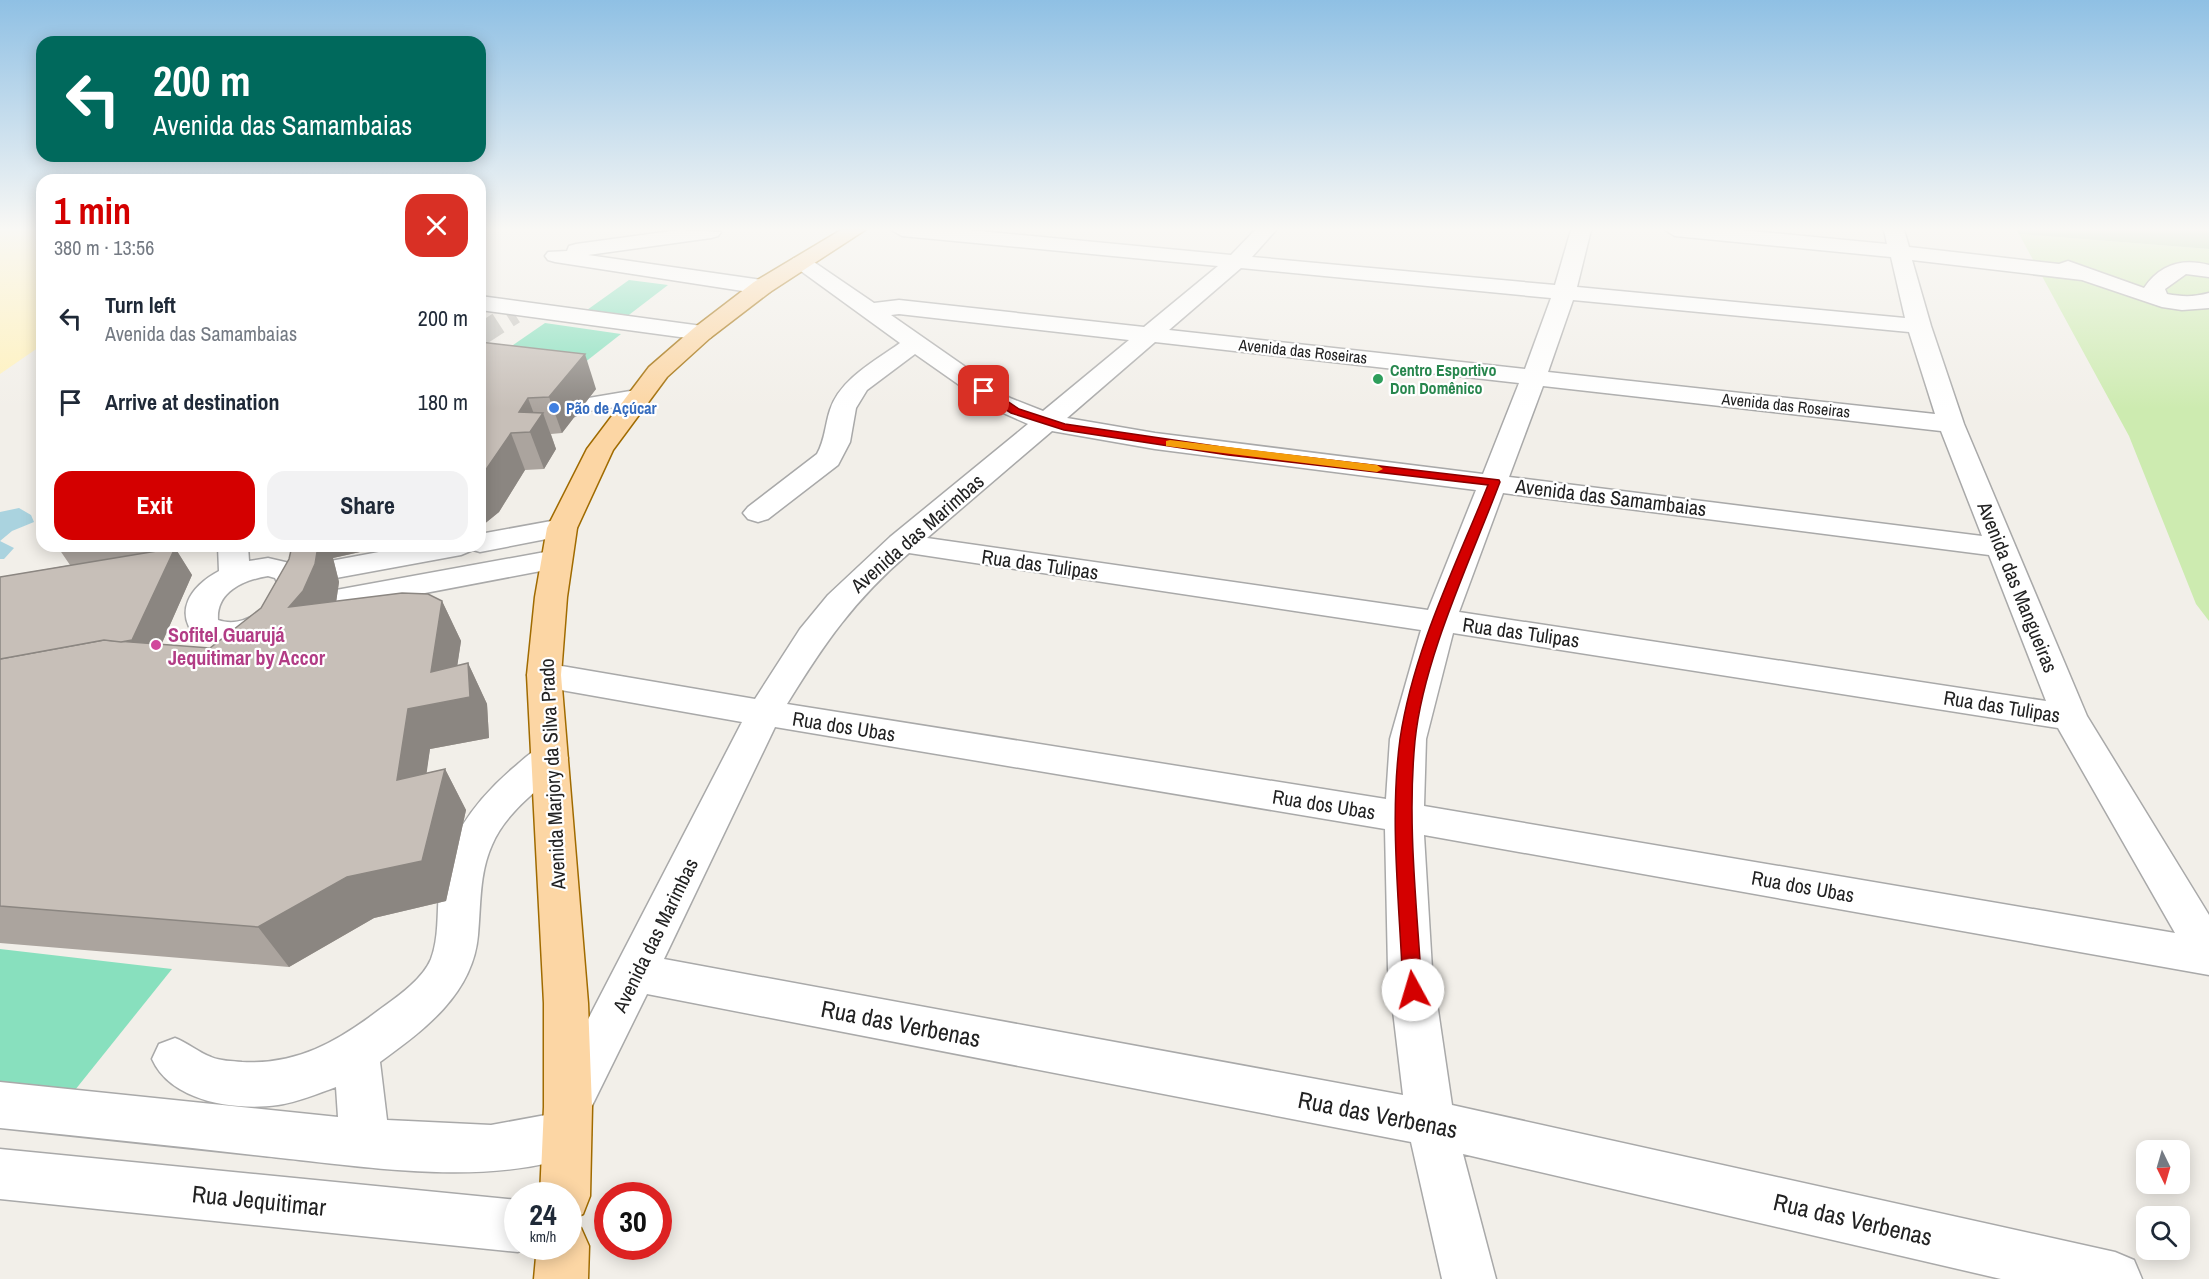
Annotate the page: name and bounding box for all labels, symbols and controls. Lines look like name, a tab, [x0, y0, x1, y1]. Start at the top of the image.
text: 200 m	[153, 53, 251, 109]
icon: left	[54, 60, 132, 138]
text: Avenida das Samambaias	[153, 107, 412, 143]
text: 1 min	[54, 187, 131, 235]
button: close	[405, 194, 468, 257]
text: 380 m · 13:56	[54, 234, 154, 261]
text: Turn left	[105, 290, 176, 320]
icon: left	[54, 302, 87, 335]
text: 200 m	[418, 303, 468, 333]
text: Avenida das Samambaias	[105, 320, 297, 347]
street label: Avenida das Roseiras	[1237, 333, 1368, 369]
place label: Centro Esportivo Don Domênico	[1390, 359, 1496, 399]
pin	[958, 365, 1009, 416]
marker: Centro Esportivo Don Domênico	[1371, 372, 1385, 386]
icon: arrive	[967, 374, 1000, 407]
icon: arrive	[54, 386, 87, 419]
text: Arrive at destination	[105, 387, 279, 417]
text: 180 m	[418, 387, 468, 417]
street label: Avenida das Roseiras	[1720, 387, 1851, 423]
place label: Pão de Açúcar	[566, 397, 658, 419]
marker: Pão de Açúcar	[547, 401, 561, 415]
street label: Avenida das Marimbas	[844, 468, 989, 599]
button: Exit	[54, 471, 255, 540]
button: Share	[267, 471, 468, 540]
street label: Avenida das Samambaias	[1513, 472, 1708, 522]
street label: Avenida das Mangueiras	[1971, 497, 2065, 676]
street label: Rua das Tulipas	[980, 542, 1100, 586]
street label: Rua das Tulipas	[1461, 610, 1581, 654]
place label: Sofitel Guarujá Jequitimar by Accor	[168, 621, 326, 671]
marker: Sofitel Guarujá Jequitimar by Accor	[149, 638, 163, 652]
street label: Avenida Marjory da Silva Prado	[532, 658, 572, 891]
street label: Rua das Tulipas	[1942, 683, 2062, 729]
street label: Rua dos Ubas	[791, 705, 897, 747]
street label: Rua dos Ubas	[1271, 783, 1377, 825]
street label: Avenida das Marimbas	[606, 853, 704, 1017]
street label: Rua dos Ubas	[1749, 864, 1857, 908]
position arrow	[1381, 958, 1445, 1022]
street label: Rua das Verbenas	[818, 992, 984, 1054]
street label: Rua das Verbenas	[1295, 1083, 1461, 1145]
north arrow	[2136, 1140, 2190, 1194]
map controls	[2136, 1140, 2190, 1260]
street label: Rua Jequitimar	[190, 1177, 328, 1223]
speed limit sign: 30	[594, 1182, 672, 1260]
street label: Rua das Verbenas	[1771, 1185, 1935, 1253]
text: 24	[529, 1194, 557, 1234]
button: search	[2136, 1206, 2190, 1260]
text: km/h	[530, 1226, 556, 1247]

